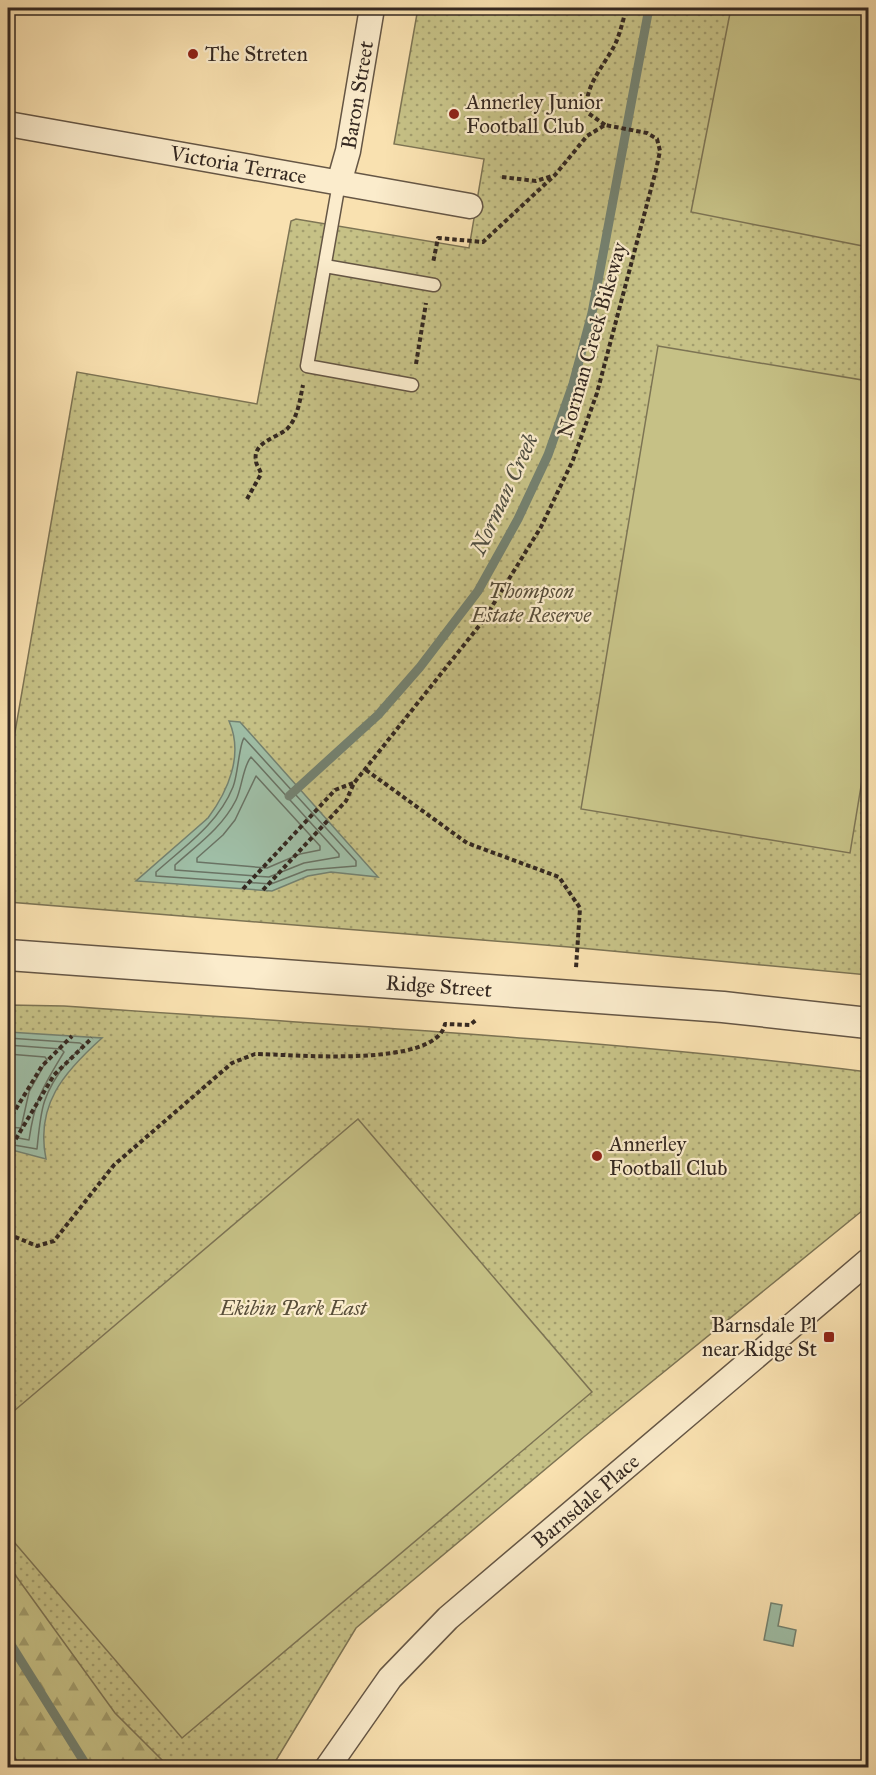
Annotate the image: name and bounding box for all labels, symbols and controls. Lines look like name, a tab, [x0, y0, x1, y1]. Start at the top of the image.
street label: Baron Street	[336, 38, 379, 151]
place label: The Streten	[205, 41, 308, 67]
marker: The Streten	[186, 47, 200, 61]
place label: Annerley Junior Football Club	[465, 89, 603, 139]
marker: Annerley Junior Football Club	[447, 107, 461, 121]
street label: Victoria Terrace	[167, 140, 309, 190]
street label: Norman Creek Bikeway	[552, 238, 633, 441]
water label: Norman Creek	[463, 429, 544, 561]
park label: Thompson Estate Reserve	[470, 578, 592, 628]
street label: Ridge Street	[385, 970, 493, 1003]
place label: Annerley Football Club	[608, 1131, 727, 1181]
marker: Annerley Football Club	[590, 1149, 604, 1163]
park label: Ekibin Park East	[218, 1295, 368, 1321]
place label: Barnsdale Pl near Ridge St	[702, 1312, 818, 1362]
marker: Barnsdale Pl near Ridge St	[822, 1330, 836, 1344]
street label: Barnsdale Place	[527, 1448, 645, 1554]

